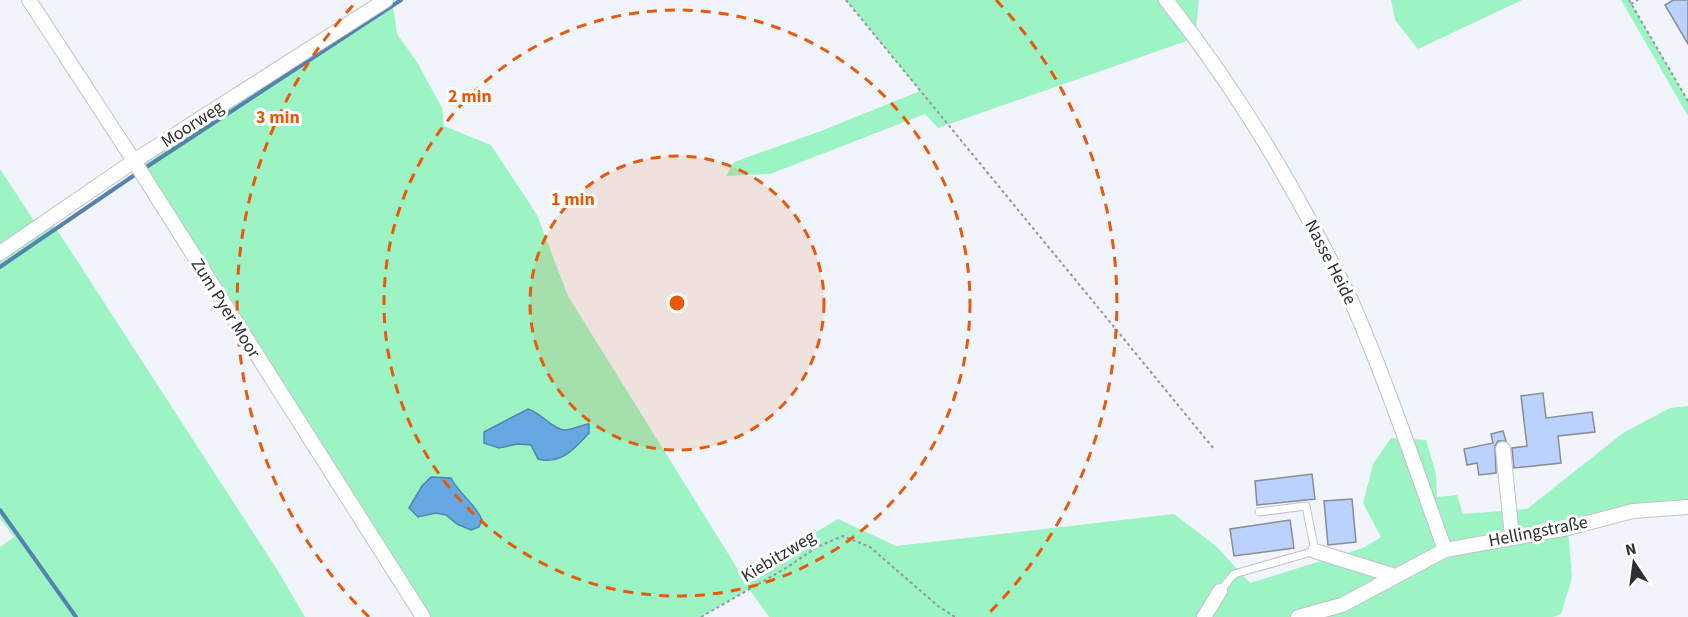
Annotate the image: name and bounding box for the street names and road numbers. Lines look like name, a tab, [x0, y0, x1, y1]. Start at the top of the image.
street label: Moorweg	[156, 95, 228, 154]
street label: Nasse Heide	[1298, 215, 1363, 309]
street label: Zum Pyer Moor	[185, 253, 267, 364]
street label: Hellingstraße	[1486, 510, 1590, 553]
street label: Kiebitzweg	[736, 524, 820, 588]

